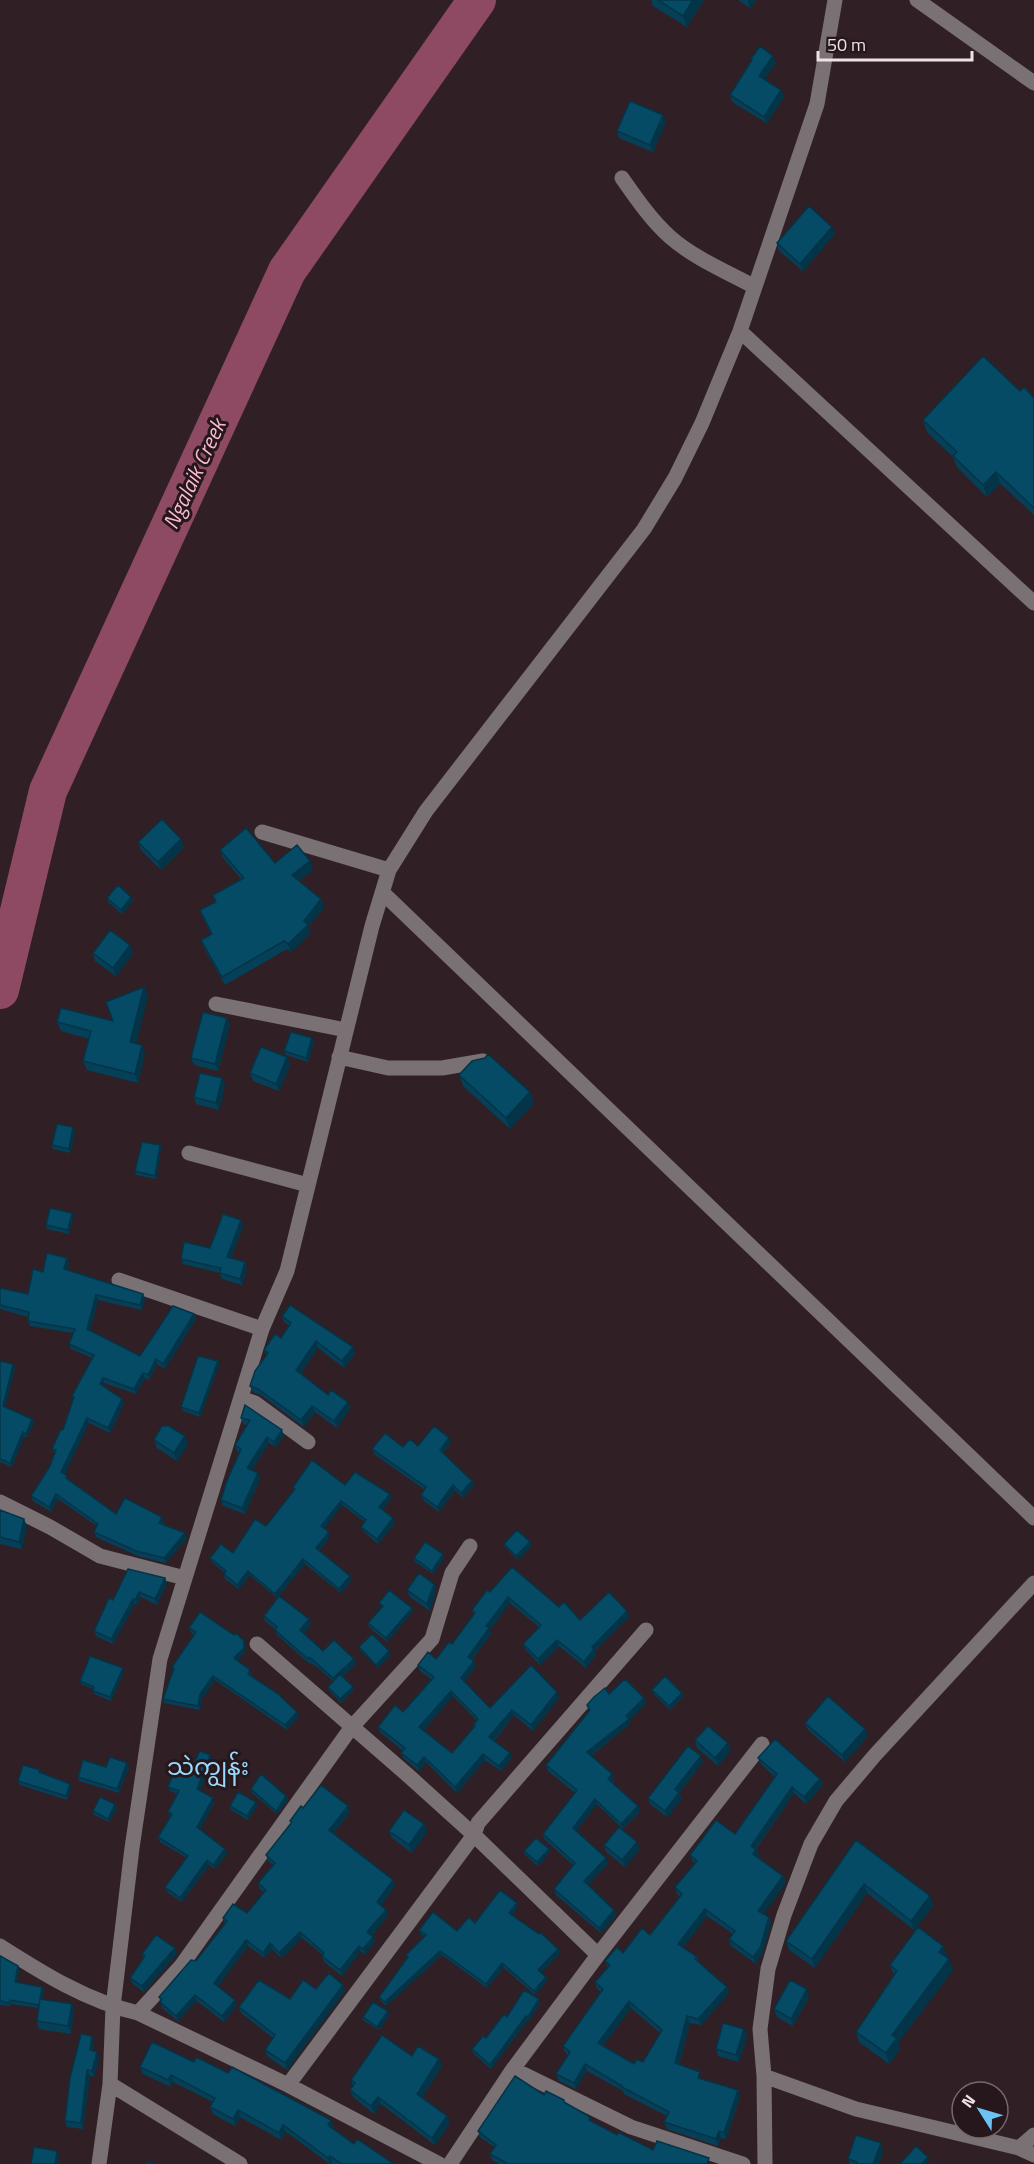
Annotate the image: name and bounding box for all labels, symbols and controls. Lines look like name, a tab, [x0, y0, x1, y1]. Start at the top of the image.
scale bar	[818, 24, 972, 62]
text: 50 m	[827, 31, 866, 58]
water label: Ngalaik Creek	[154, 411, 235, 535]
district label: သဲကျွန်း	[167, 1748, 249, 1788]
north arrow	[950, 2080, 1010, 2140]
text: N	[955, 2089, 981, 2113]

